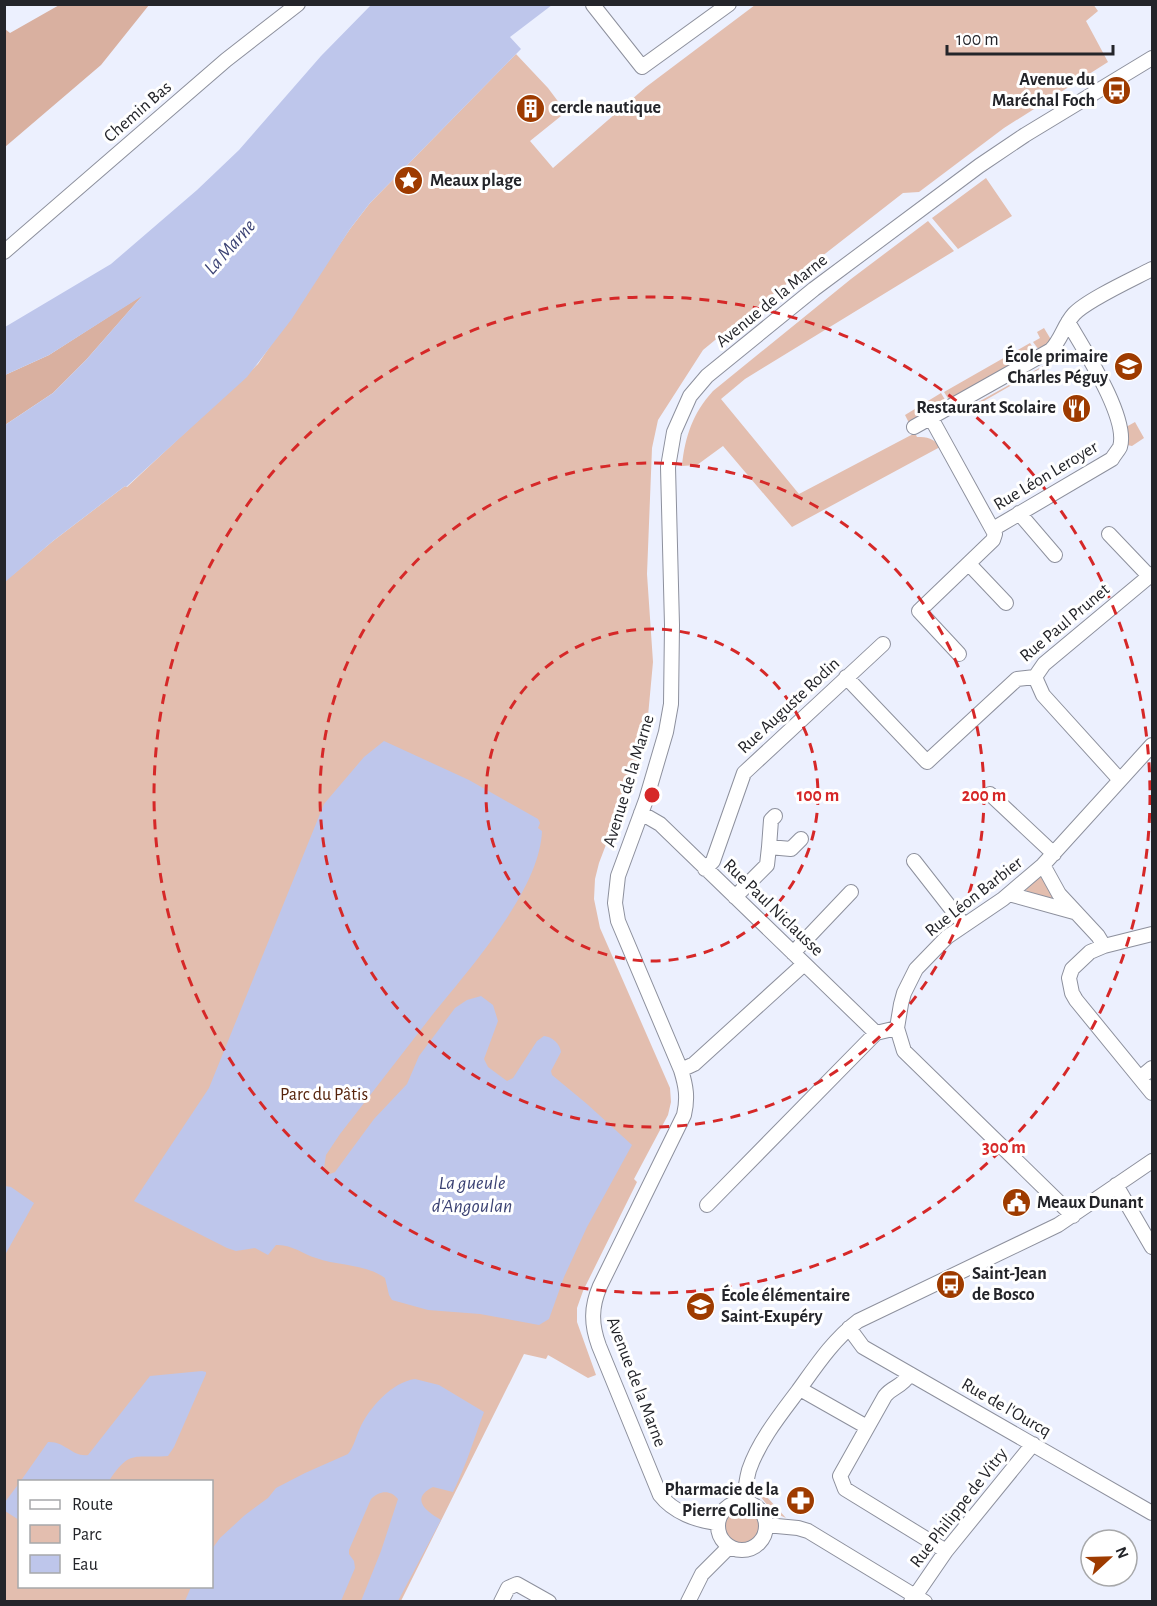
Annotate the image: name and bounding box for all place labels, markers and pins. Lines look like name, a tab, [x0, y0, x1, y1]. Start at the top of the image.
place label: Avenue du Maréchal Foch	[992, 71, 1096, 110]
bus stop icon: Avenue du Maréchal Foch	[1100, 74, 1132, 106]
building icon: cercle nautique	[514, 92, 546, 124]
place label: cercle nautique	[551, 99, 661, 117]
place icon: Meaux plage	[393, 165, 425, 197]
place label: Meaux plage	[430, 172, 522, 190]
place label: École primaire Charles Péguy	[1005, 345, 1109, 387]
school or university icon: École primaire Charles Péguy	[1113, 351, 1145, 383]
restaurant icon: Restaurant Scolaire	[1061, 392, 1093, 424]
place label: Restaurant Scolaire	[916, 399, 1056, 417]
centre of rings	[642, 785, 662, 805]
public building icon: Meaux Dunant	[1000, 1187, 1032, 1219]
place label: Meaux Dunant	[1037, 1194, 1143, 1212]
place label: Saint-Jean de Bosco	[972, 1265, 1047, 1304]
bus stop icon: Saint-Jean de Bosco	[935, 1268, 967, 1300]
place label: École élémentaire Saint-Exupéry	[721, 1284, 850, 1326]
school or university icon: École élémentaire Saint-Exupéry	[684, 1290, 716, 1322]
place label: Pharmacie de la Pierre Colline	[665, 1481, 779, 1520]
pharmacy icon: Pharmacie de la Pierre Colline	[784, 1484, 816, 1516]

